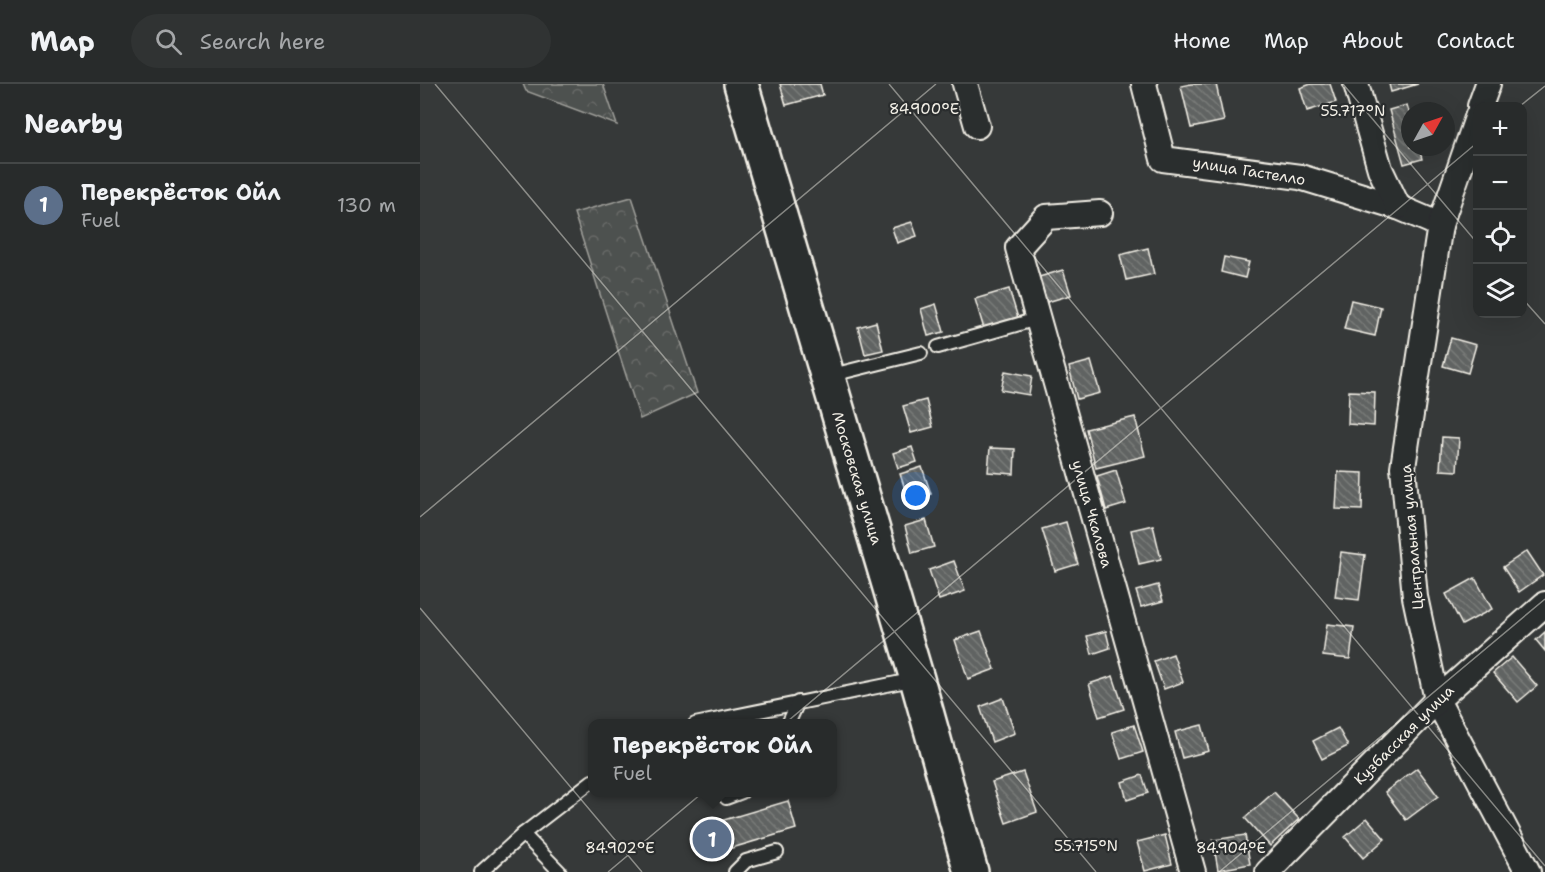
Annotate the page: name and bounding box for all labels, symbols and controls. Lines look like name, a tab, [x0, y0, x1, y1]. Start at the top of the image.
search box	[131, 14, 551, 68]
text: Map	[30, 22, 95, 60]
icon: search	[152, 25, 185, 58]
text: Search here	[200, 27, 325, 56]
text: Home	[1173, 27, 1231, 55]
text: Map	[1264, 27, 1309, 55]
text: About	[1342, 27, 1403, 55]
text: Contact	[1436, 27, 1515, 55]
text: 84.900°E	[889, 99, 959, 119]
text: 55.717°N	[1321, 101, 1385, 121]
north arrow	[1401, 102, 1455, 156]
map controls	[1473, 102, 1527, 318]
button: +	[1473, 102, 1527, 156]
text: Nearby	[24, 106, 123, 141]
street label: улица Гастелло	[1191, 152, 1307, 190]
button: −	[1473, 156, 1527, 210]
text: Перекрёсток Ойл	[81, 178, 281, 207]
text: 1	[39, 192, 48, 218]
text: 130 m	[337, 192, 396, 218]
text: Fuel	[81, 207, 120, 233]
button: locate	[1473, 210, 1527, 264]
button: layers	[1473, 264, 1527, 318]
street label: Московская улица	[827, 409, 887, 548]
street label: улица Чкалова	[1067, 458, 1117, 571]
street label: Центральная улица	[1396, 463, 1428, 611]
your location	[901, 481, 930, 510]
street label: Кузбасская улица	[1350, 680, 1459, 789]
popup	[588, 719, 837, 797]
text: Перекрёсток Ойл	[613, 731, 812, 760]
text: Fuel	[613, 760, 652, 786]
pin: 1	[692, 816, 732, 861]
text: 55.715°N	[1054, 836, 1118, 856]
text: 84.902°E	[585, 838, 655, 858]
text: 84.904°E	[1196, 838, 1266, 858]

